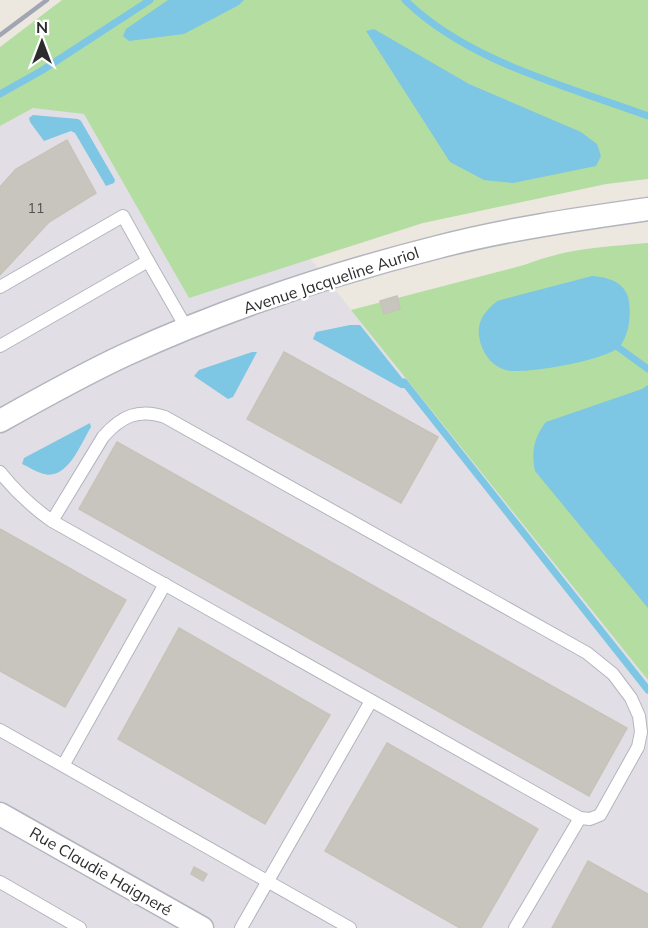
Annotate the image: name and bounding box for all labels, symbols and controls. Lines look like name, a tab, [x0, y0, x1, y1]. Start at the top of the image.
north arrow	[12, 12, 72, 72]
text: N	[36, 17, 48, 37]
house number: 11	[28, 199, 44, 217]
street label: Avenue Jacqueline Auriol	[241, 242, 421, 318]
street label: Rue Claudie Haigneré	[26, 822, 176, 920]

